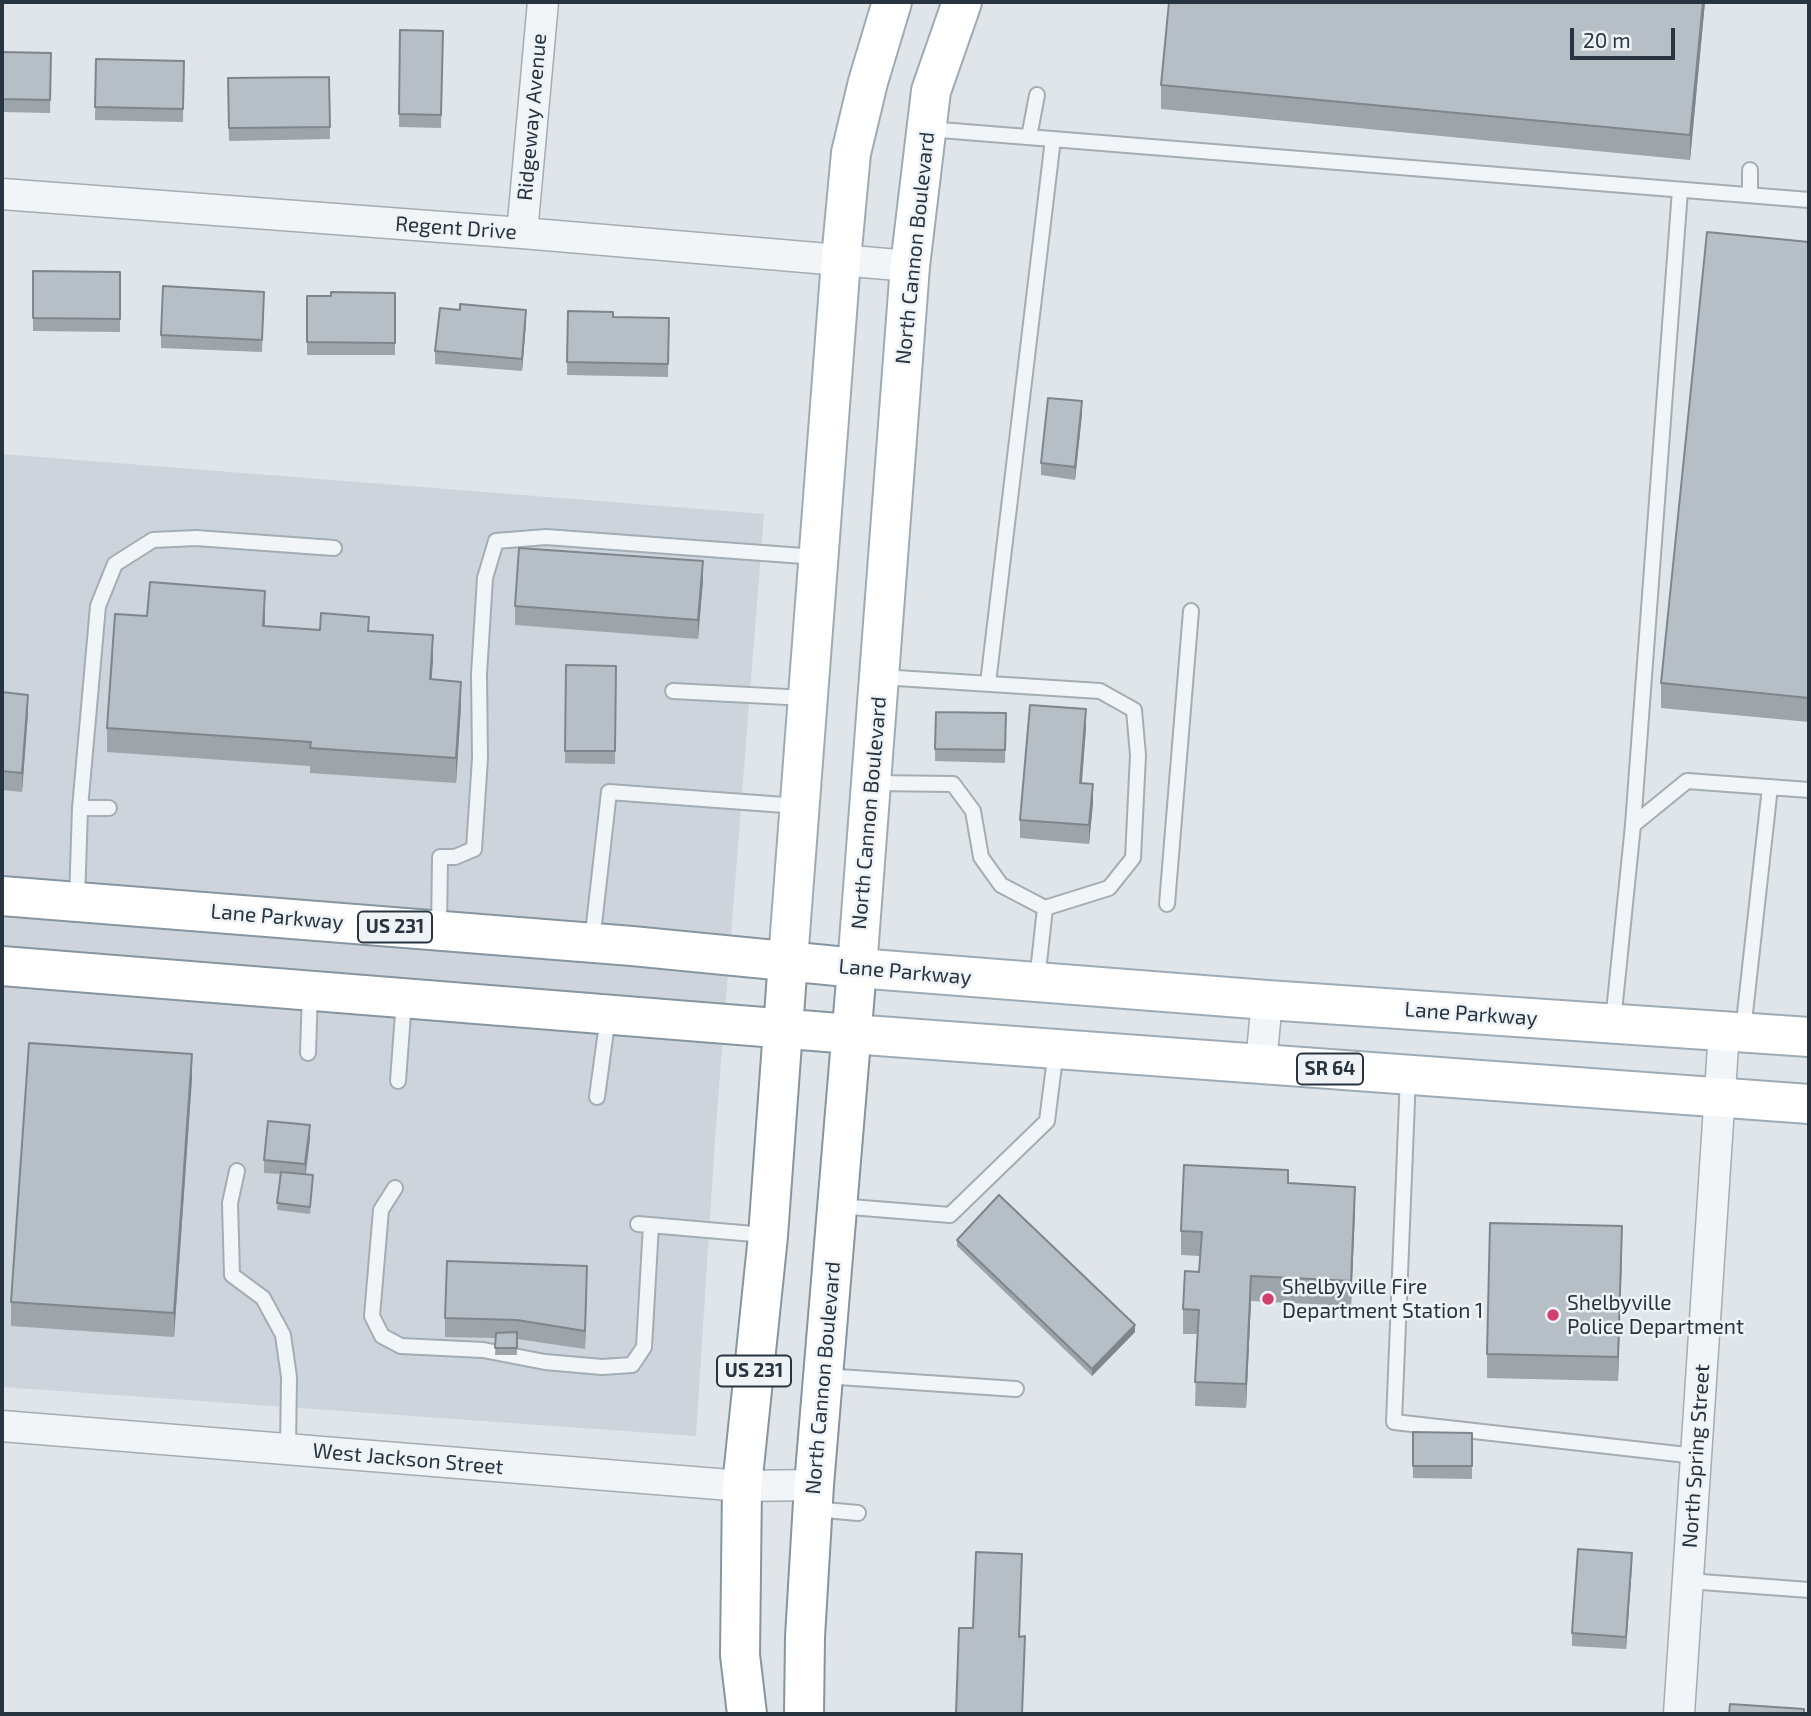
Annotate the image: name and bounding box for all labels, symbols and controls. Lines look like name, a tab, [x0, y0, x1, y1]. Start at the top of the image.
scale bar	[1573, 14, 1678, 58]
text: 20 m	[1583, 27, 1631, 52]
street label: Ridgeway Avenue	[512, 32, 552, 202]
street label: North Cannon Boulevard	[890, 130, 940, 366]
street label: Regent Drive	[394, 211, 518, 245]
street label: North Cannon Boulevard	[846, 695, 892, 931]
street label: Lane Parkway	[210, 899, 344, 935]
road number: US 231	[358, 911, 432, 942]
street label: Lane Parkway	[838, 954, 972, 990]
street label: Lane Parkway	[1404, 997, 1538, 1031]
road number: SR 64	[1297, 1054, 1363, 1084]
street label: North Cannon Boulevard	[800, 1260, 846, 1496]
place label: Shelbyville Fire Department Station 1	[1282, 1274, 1483, 1324]
place label: Shelbyville Police Department	[1567, 1290, 1744, 1340]
marker: Shelbyville Fire Department Station 1	[1260, 1291, 1276, 1307]
marker: Shelbyville Police Department	[1545, 1307, 1561, 1323]
road number: US 231	[717, 1356, 791, 1386]
street label: North Spring Street	[1677, 1363, 1715, 1549]
street label: West Jackson Street	[311, 1438, 505, 1480]

